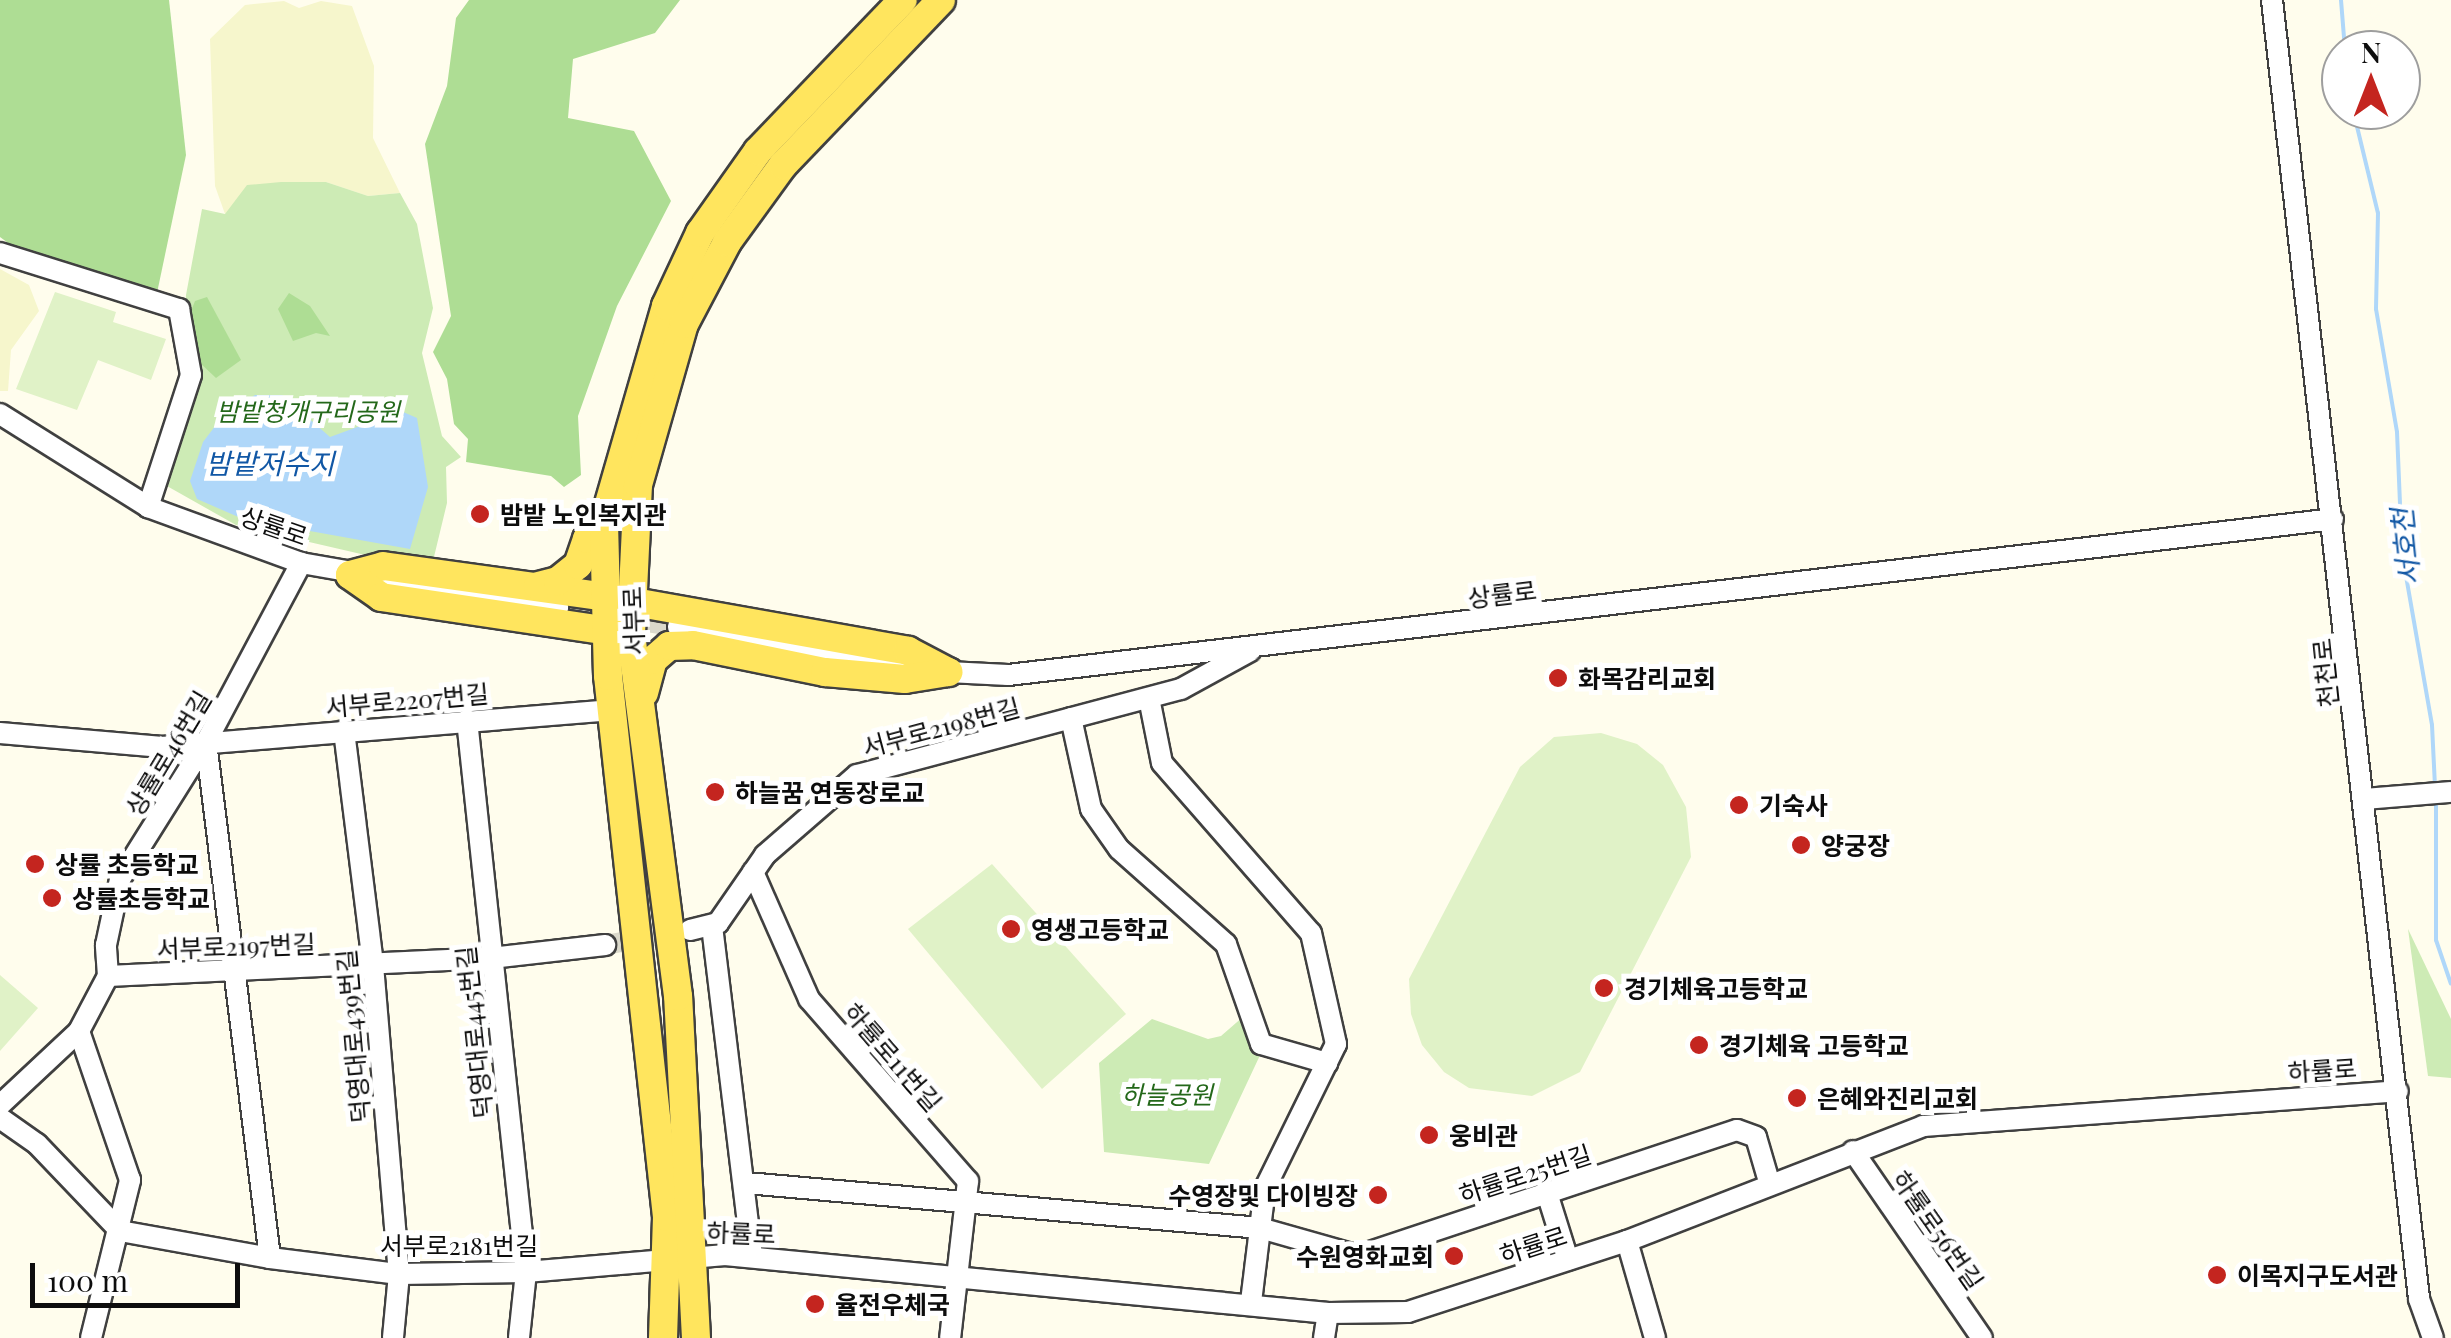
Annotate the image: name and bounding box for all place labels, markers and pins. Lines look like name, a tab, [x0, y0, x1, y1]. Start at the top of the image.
place label: 밤밭 노인복지관	[500, 499, 667, 529]
marker: 밤밭 노인복지관	[469, 503, 491, 525]
place label: 화목감리교회	[1578, 663, 1716, 693]
marker: 화목감리교회	[1547, 667, 1569, 689]
place label: 하늘꿈 연동장로교	[735, 777, 925, 807]
marker: 하늘꿈 연동장로교	[704, 781, 726, 803]
place label: 기숙사	[1759, 790, 1828, 820]
marker: 기숙사	[1728, 794, 1750, 816]
place label: 양궁장	[1821, 830, 1890, 860]
marker: 양궁장	[1790, 834, 1812, 856]
place label: 상률 초등학교	[55, 849, 199, 879]
marker: 상률 초등학교	[24, 853, 46, 875]
place label: 상률초등학교	[72, 883, 210, 913]
marker: 상률초등학교	[41, 887, 63, 909]
place label: 영생고등학교	[1031, 914, 1169, 944]
marker: 영생고등학교	[1000, 918, 1022, 940]
place label: 경기체육고등학교	[1624, 973, 1808, 1003]
marker: 경기체육고등학교	[1593, 977, 1615, 999]
place label: 경기체육 고등학교	[1719, 1030, 1909, 1060]
marker: 경기체육 고등학교	[1688, 1034, 1710, 1056]
place label: 은혜와진리교회	[1817, 1083, 1978, 1113]
marker: 은혜와진리교회	[1786, 1087, 1808, 1109]
place label: 웅비관	[1449, 1120, 1518, 1150]
marker: 웅비관	[1418, 1124, 1440, 1146]
place label: 수영장및 다이빙장	[1168, 1180, 1358, 1210]
marker: 수영장및 다이빙장	[1367, 1184, 1389, 1206]
place label: 수원영화교회	[1296, 1241, 1434, 1271]
marker: 수원영화교회	[1443, 1245, 1465, 1267]
place label: 이목지구도서관	[2237, 1260, 2398, 1290]
marker: 이목지구도서관	[2206, 1264, 2228, 1286]
place label: 율전우체국	[835, 1289, 950, 1319]
marker: 율전우체국	[804, 1293, 826, 1315]

